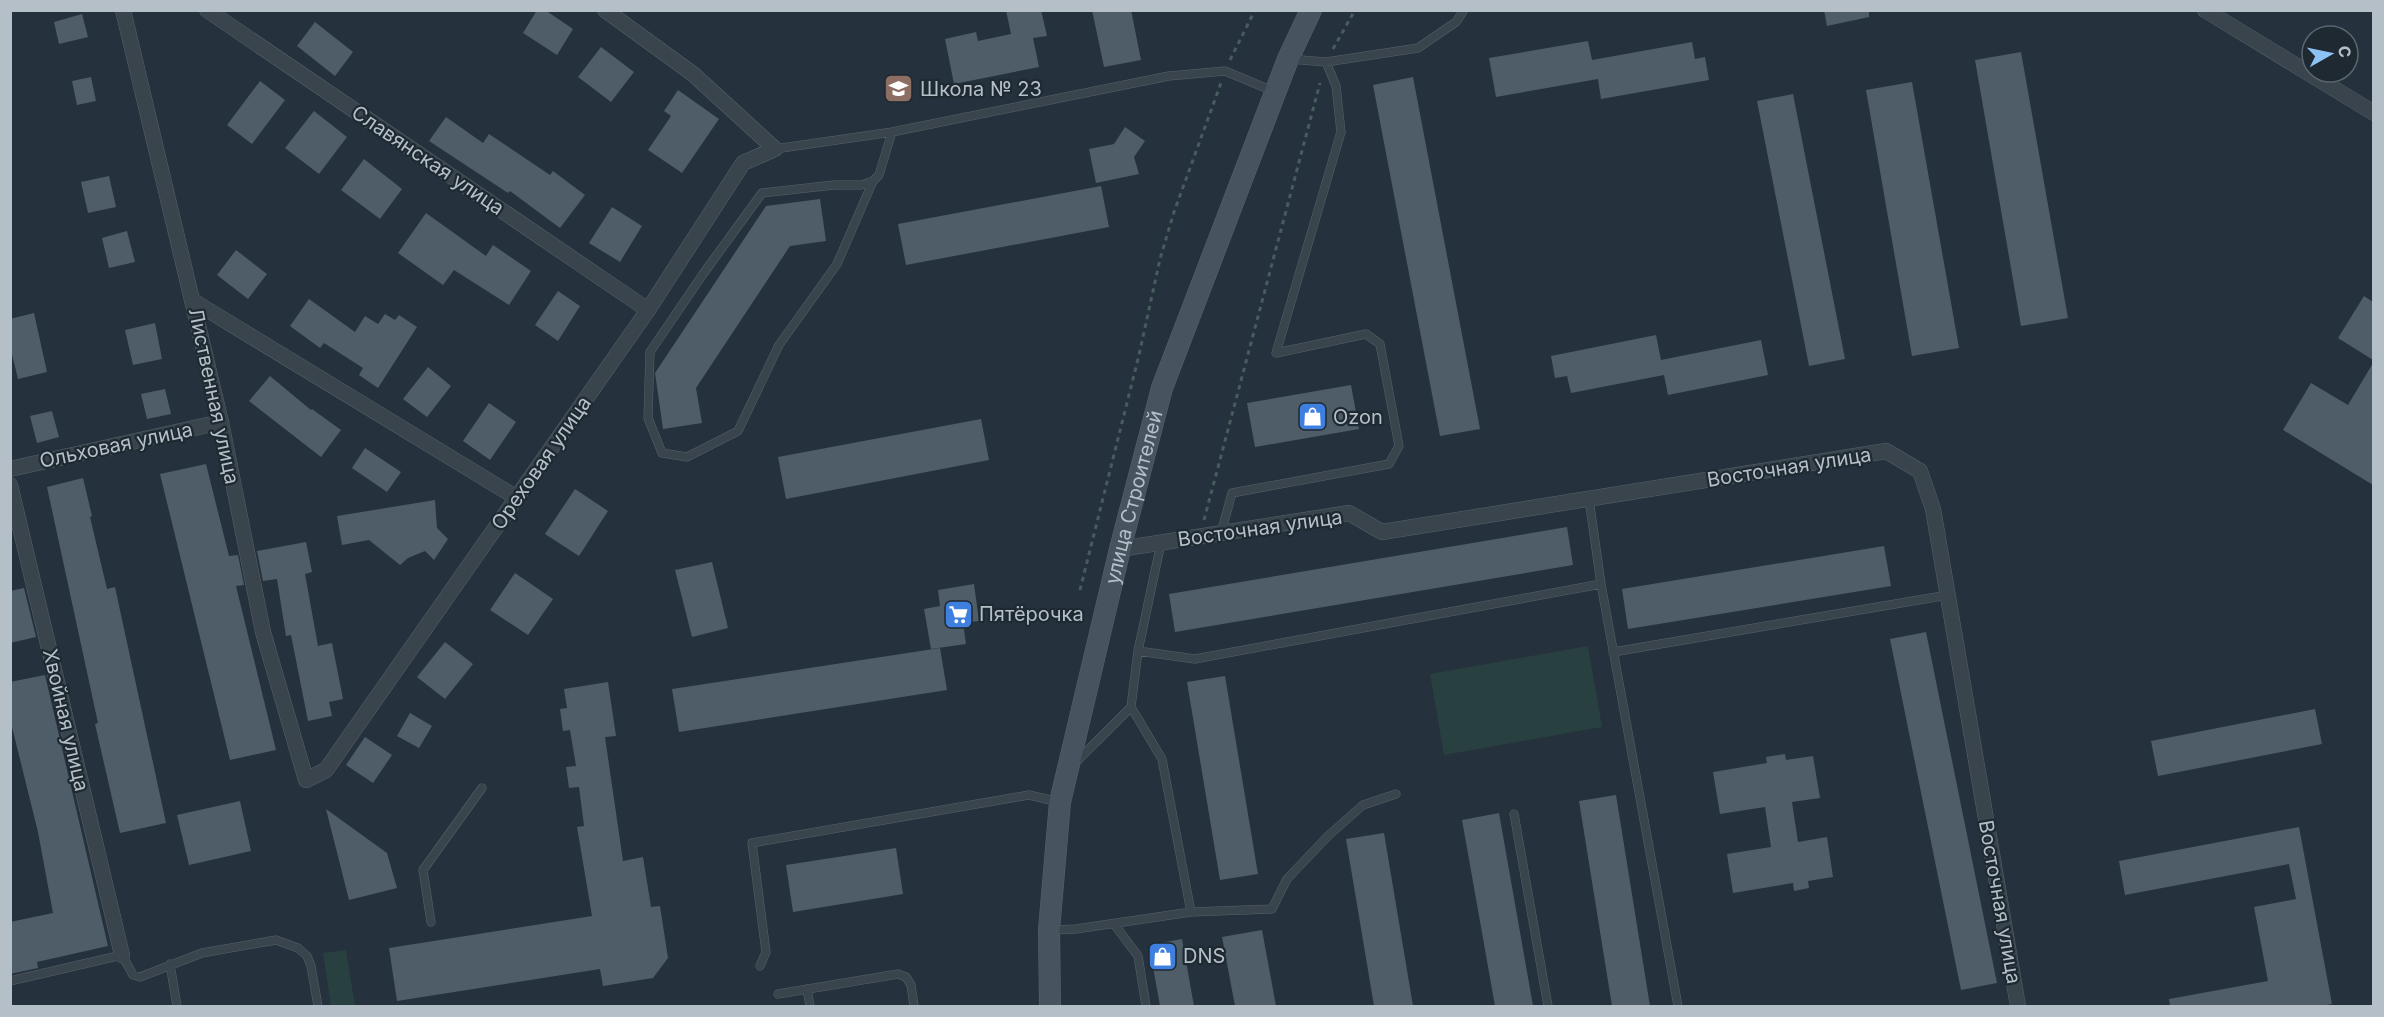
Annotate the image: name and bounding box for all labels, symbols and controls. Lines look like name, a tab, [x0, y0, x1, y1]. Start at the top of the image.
north arrow	[2300, 24, 2360, 84]
text: С	[2334, 44, 2356, 59]
school or university icon: Школа № 23	[883, 73, 915, 105]
place label: Школа № 23	[920, 77, 1042, 101]
street label: Славянская улица	[347, 100, 509, 220]
street label: Лиственная улица	[184, 306, 244, 486]
street label: Ореховая улица	[486, 392, 596, 534]
shop icon: Ozon	[1296, 401, 1328, 433]
place label: Ozon	[1333, 405, 1383, 429]
street label: улица Строителей	[1100, 408, 1168, 587]
street label: Ольховая улица	[37, 417, 195, 473]
street label: Восточная улица	[1705, 442, 1873, 492]
street label: Восточная улица	[1176, 505, 1344, 551]
supermarket icon: Пятёрочка	[942, 598, 974, 630]
place label: Пятёрочка	[979, 602, 1084, 626]
street label: Хвойная улица	[38, 646, 94, 794]
street label: Восточная улица	[1974, 818, 2026, 986]
shop icon: DNS	[1146, 940, 1178, 972]
place label: DNS	[1183, 944, 1225, 968]

